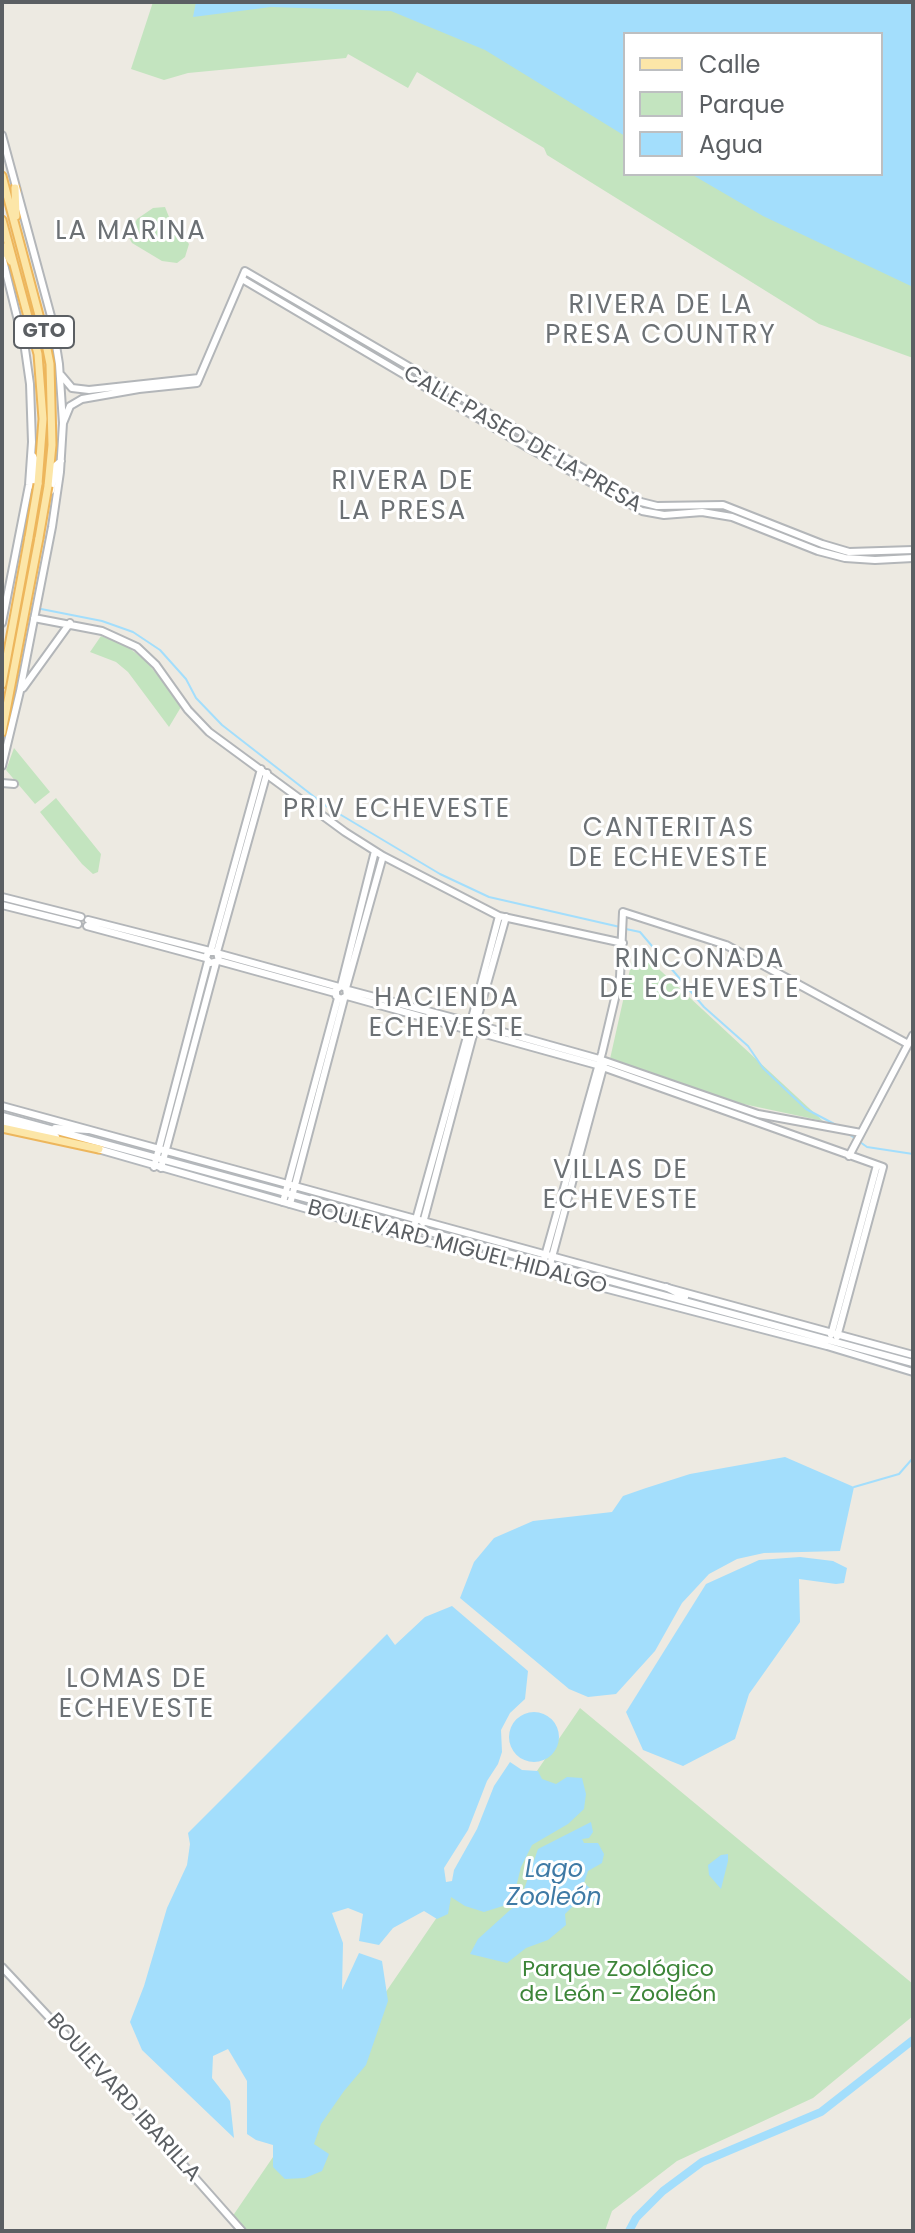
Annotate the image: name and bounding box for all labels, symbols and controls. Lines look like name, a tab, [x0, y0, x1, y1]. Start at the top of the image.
legend	[623, 32, 883, 176]
text: Calle	[699, 48, 760, 81]
text: Parque	[699, 88, 785, 121]
text: Agua	[699, 128, 763, 161]
district label: LA MARINA	[55, 216, 207, 248]
district label: RIVERA DE LA PRESA COUNTRY	[545, 290, 777, 352]
road number: GTO	[14, 316, 74, 348]
street label: CALLE PASEO DE LA PRESA	[398, 361, 646, 519]
district label: RIVERA DE LA PRESA	[331, 466, 475, 528]
district label: PRIV ECHEVESTE	[283, 794, 511, 826]
district label: CANTERITAS DE ECHEVESTE	[569, 813, 769, 874]
district label: RINCONADA DE ECHEVESTE	[600, 944, 800, 1006]
district label: HACIENDA ECHEVESTE	[369, 983, 525, 1044]
district label: VILLAS DE ECHEVESTE	[543, 1155, 699, 1216]
street label: BOULEVARD MIGUEL HIDALGO	[304, 1195, 610, 1301]
district label: LOMAS DE ECHEVESTE	[59, 1664, 215, 1726]
water label: Lago Zooleón	[506, 1857, 602, 1913]
park label: Parque Zoológico de León - Zooleón	[520, 1957, 716, 2008]
street label: BOULEVARD IBARILLA	[40, 2008, 206, 2188]

